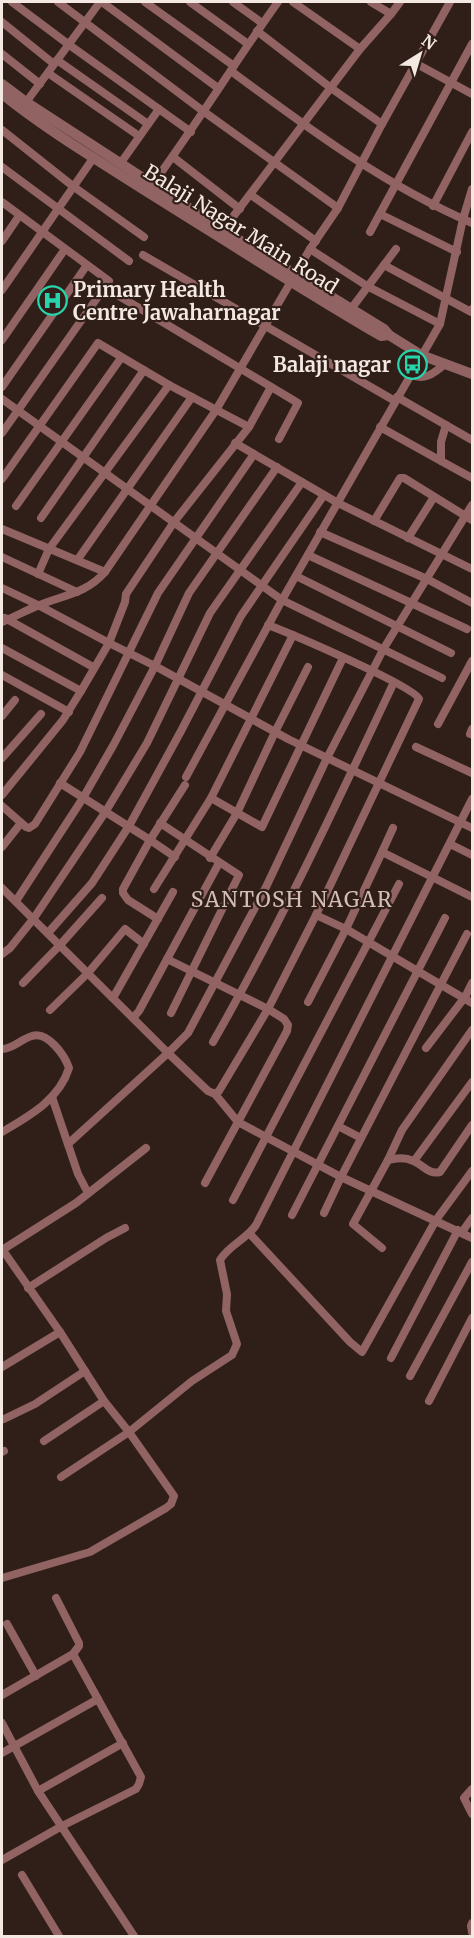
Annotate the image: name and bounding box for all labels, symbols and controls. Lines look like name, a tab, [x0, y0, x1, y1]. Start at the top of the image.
north arrow	[390, 24, 450, 84]
text: N	[418, 30, 440, 54]
street label: Balaji Nagar Main Road	[139, 158, 343, 299]
place label: Primary Health Centre Jawaharnagar	[73, 277, 281, 325]
hospital icon: Primary Health Centre Jawaharnagar	[36, 285, 68, 317]
bus stop icon: Balaji nagar	[396, 349, 428, 381]
place label: Balaji nagar	[273, 352, 391, 377]
district label: SANTOSH NAGAR	[191, 886, 393, 913]

